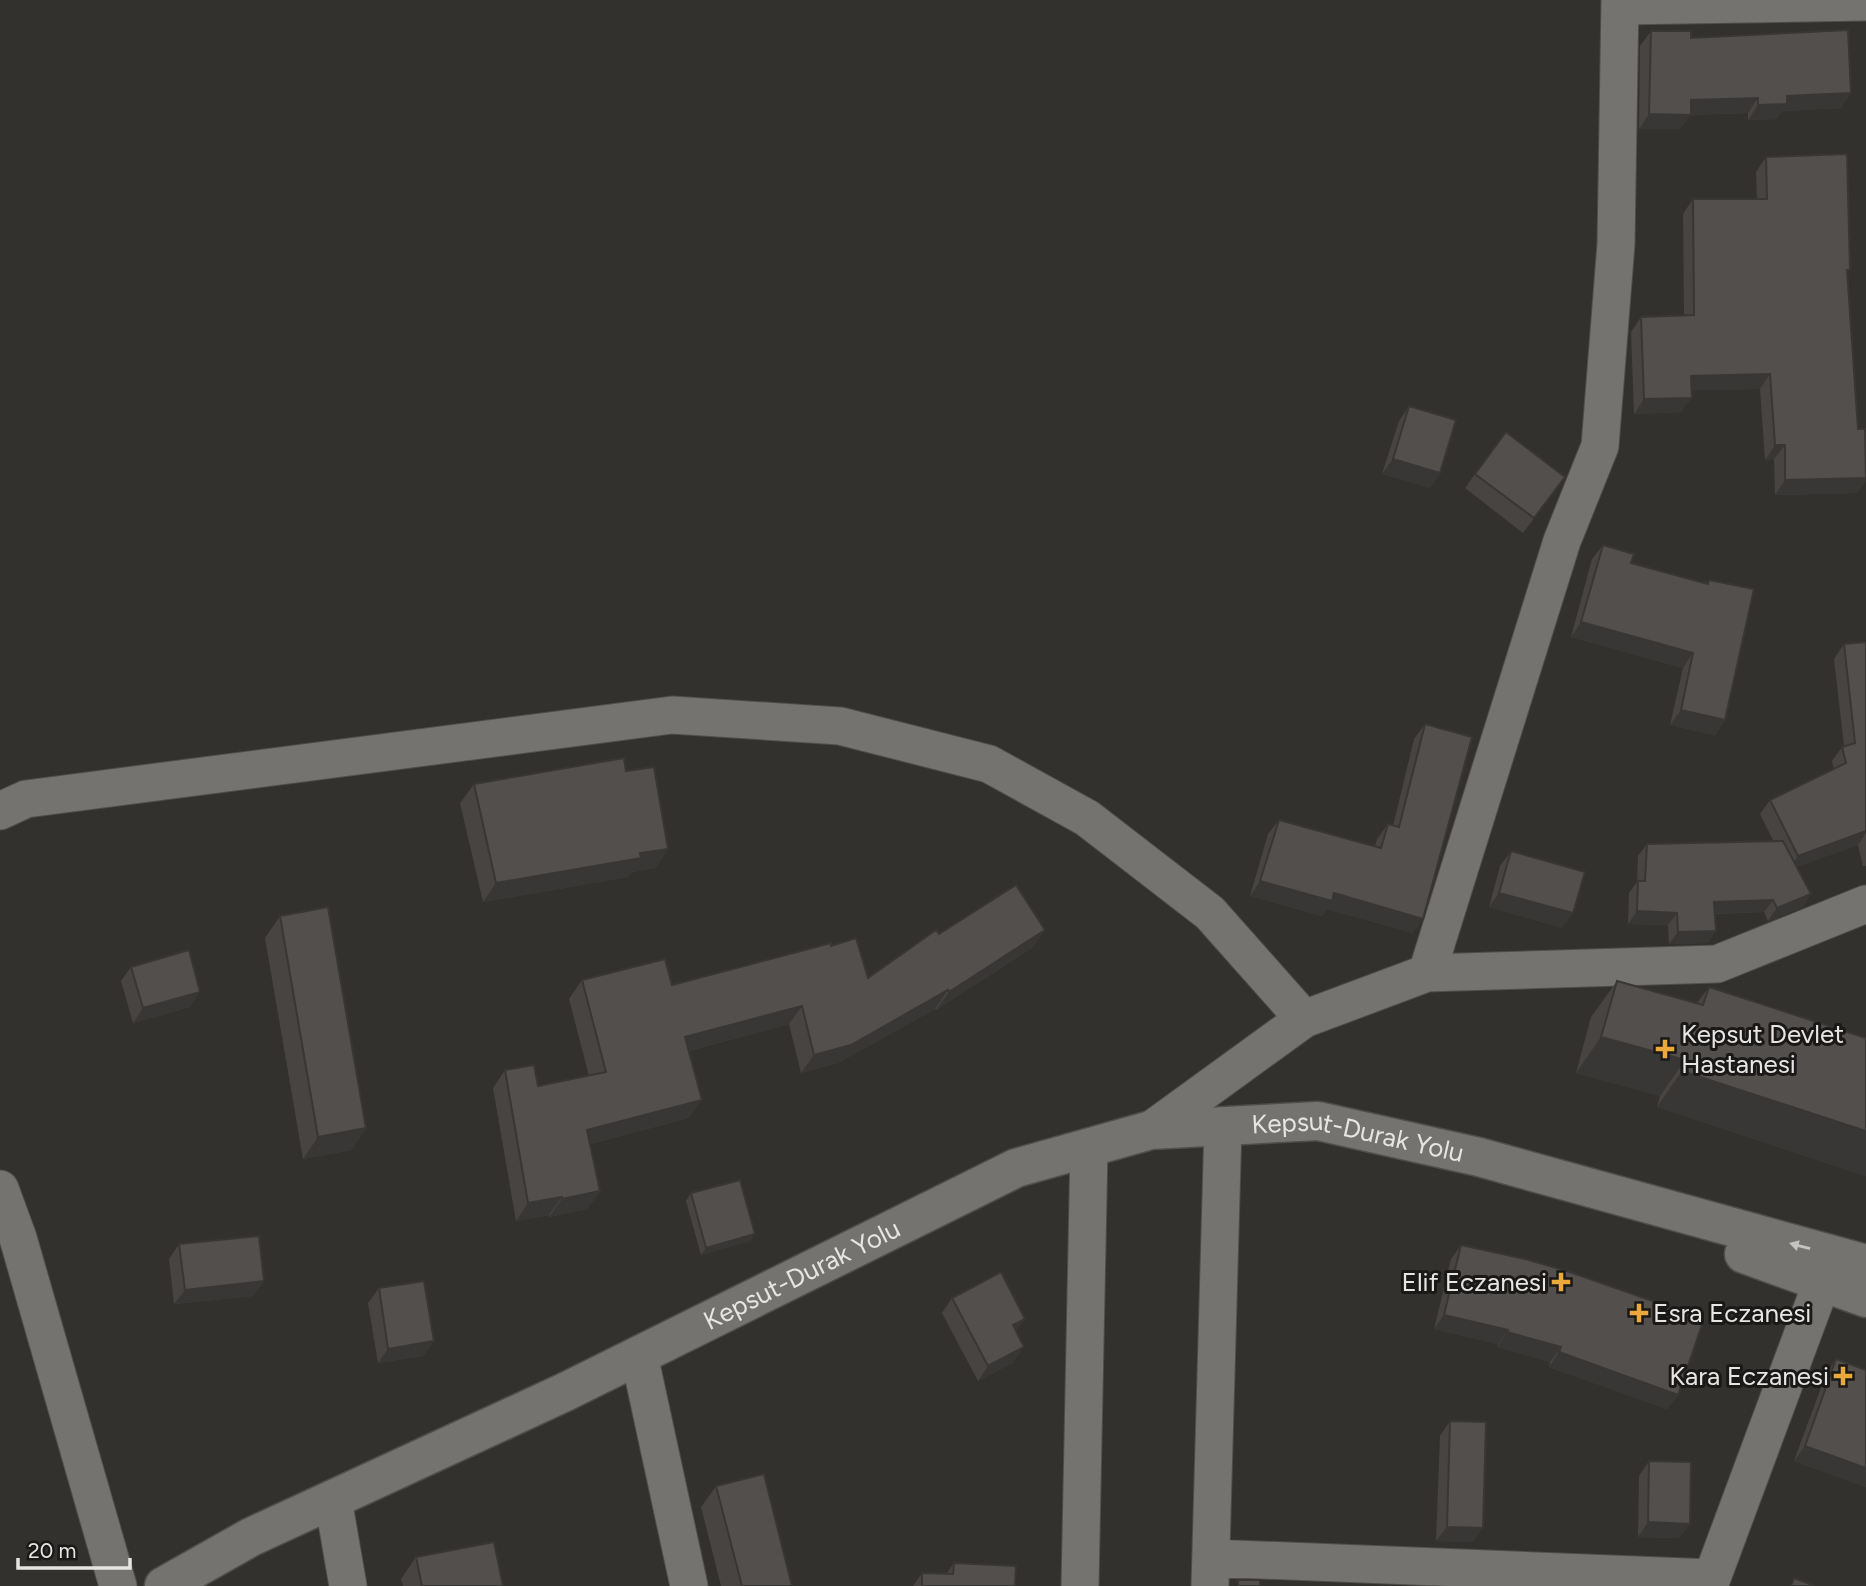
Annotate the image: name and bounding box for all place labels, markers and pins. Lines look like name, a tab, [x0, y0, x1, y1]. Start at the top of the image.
place label: Kepsut Devlet Hastanesi	[1681, 1018, 1844, 1080]
marker: Kepsut Devlet Hastanesi	[1655, 1039, 1675, 1059]
place label: Elif Eczanesi	[1402, 1266, 1547, 1298]
marker: Elif Eczanesi	[1553, 1274, 1569, 1290]
place label: Esra Eczanesi	[1653, 1297, 1811, 1329]
marker: Esra Eczanesi	[1631, 1305, 1647, 1321]
place label: Kara Eczanesi	[1669, 1360, 1829, 1392]
marker: Kara Eczanesi	[1835, 1368, 1851, 1384]

